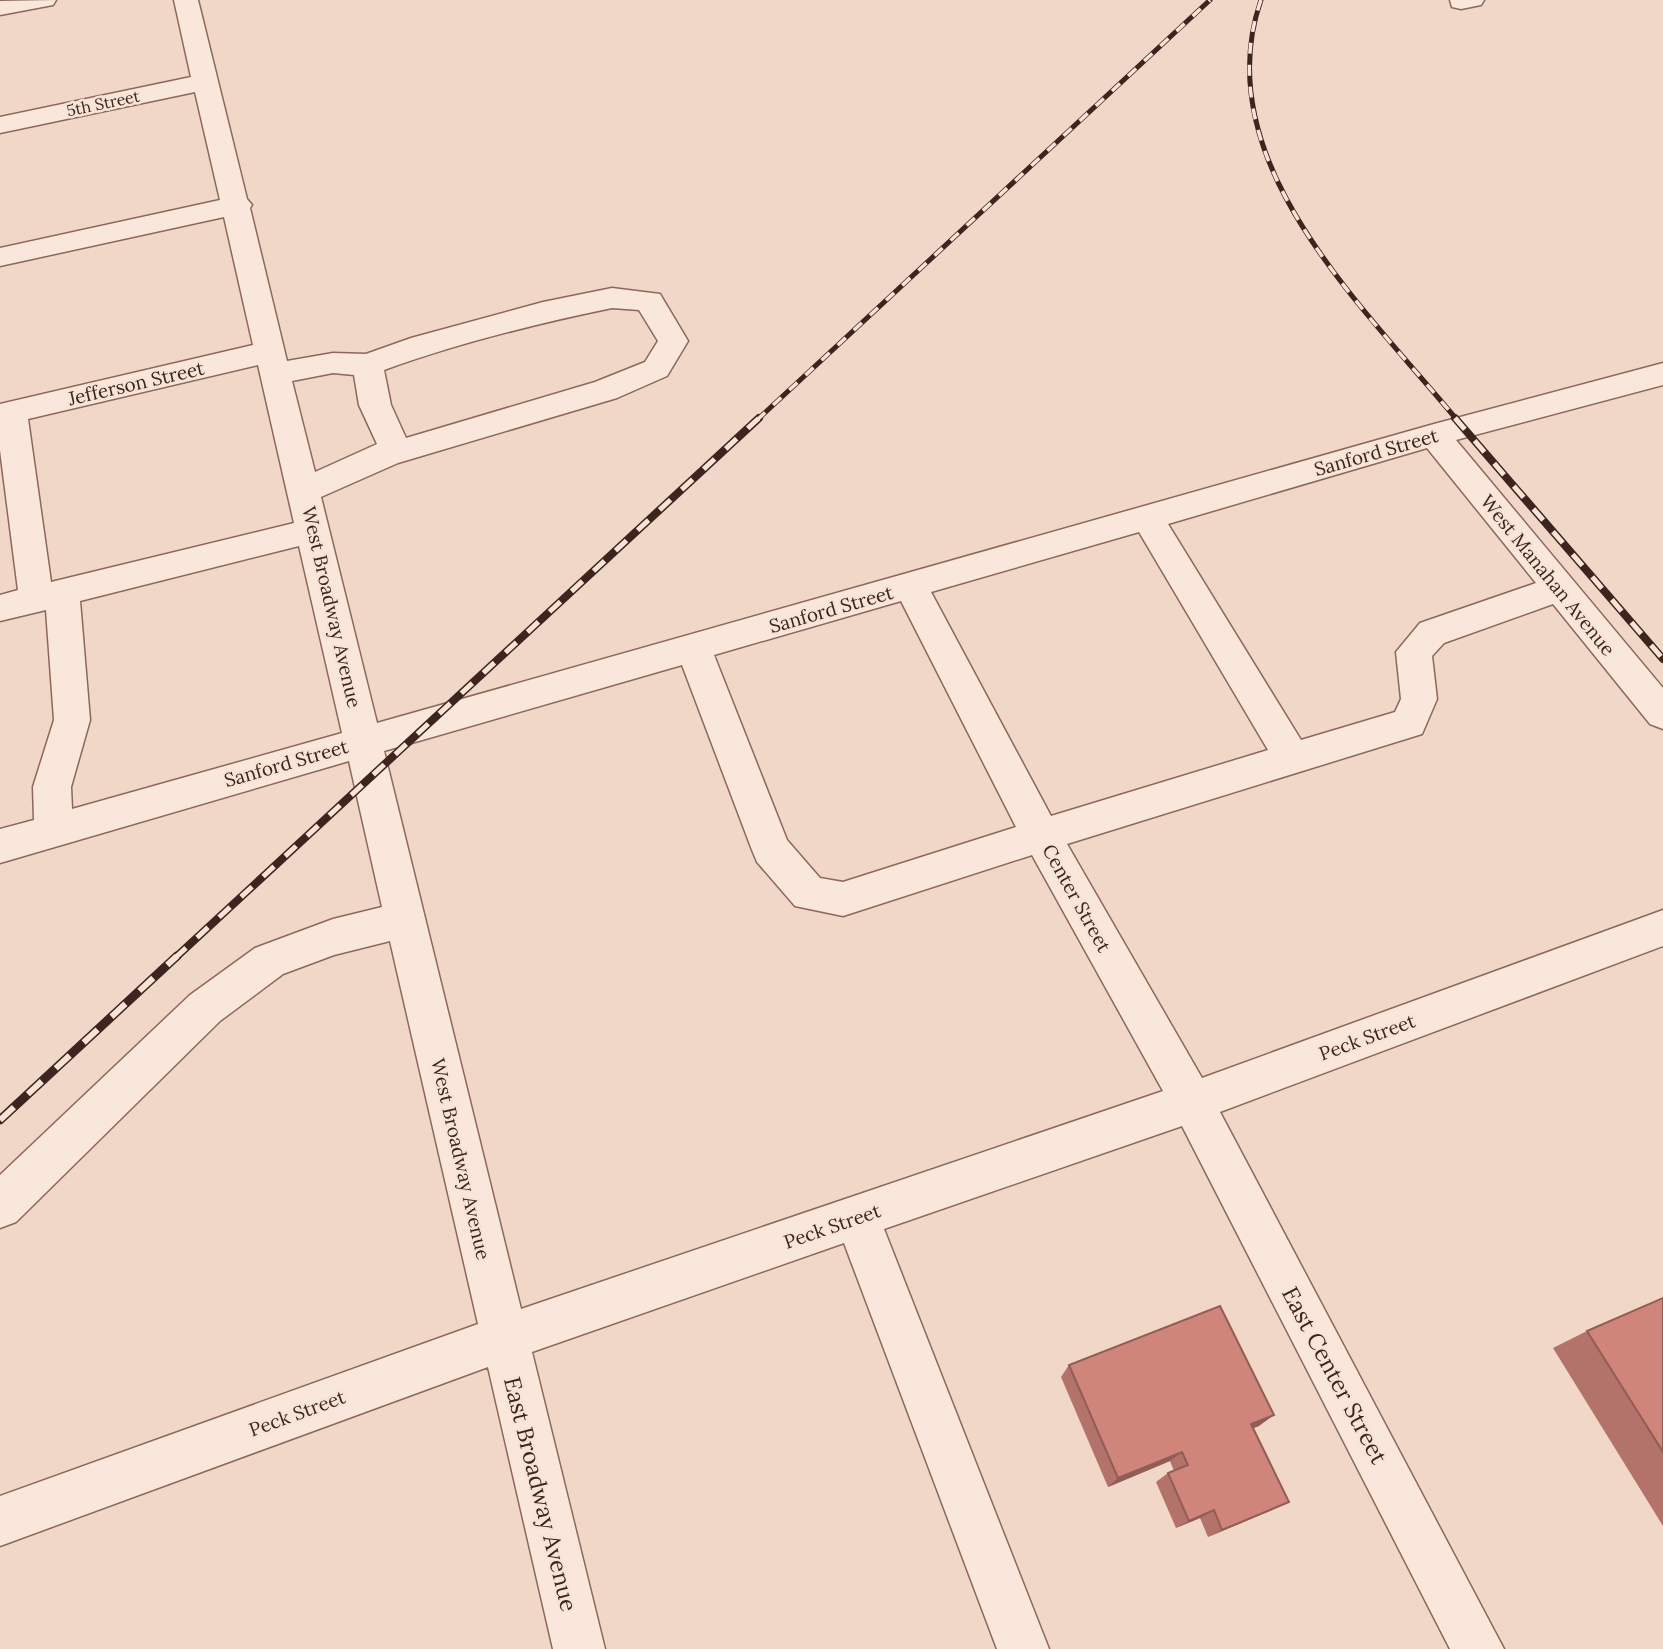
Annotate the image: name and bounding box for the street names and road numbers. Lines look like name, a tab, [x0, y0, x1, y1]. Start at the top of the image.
street label: 5th Street	[65, 85, 142, 120]
street label: Jefferson Street	[65, 356, 207, 411]
street label: Sanford Street	[1311, 423, 1441, 481]
street label: West Manahan Avenue	[1476, 490, 1620, 660]
street label: West Broadway Avenue	[297, 504, 367, 710]
street label: Sanford Street	[766, 580, 896, 638]
street label: Sanford Street	[221, 734, 351, 792]
street label: Center Street	[1037, 840, 1117, 957]
street label: Peck Street	[1316, 1008, 1419, 1065]
street label: West Broadway Avenue	[426, 1056, 496, 1262]
street label: Peck Street	[780, 1198, 884, 1254]
street label: East Center Street	[1276, 1281, 1394, 1469]
street label: East Broadway Avenue	[498, 1374, 584, 1614]
street label: Peck Street	[246, 1384, 349, 1441]

